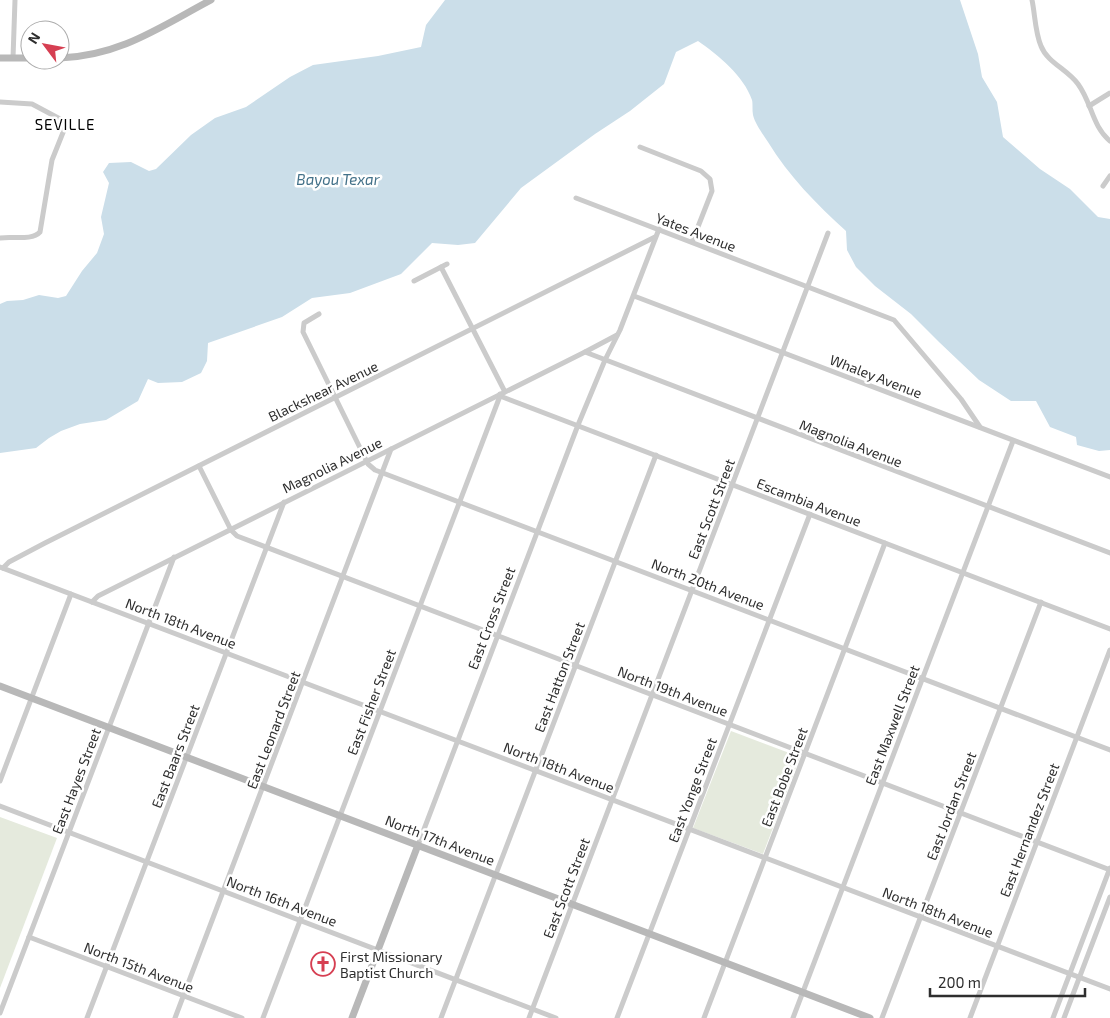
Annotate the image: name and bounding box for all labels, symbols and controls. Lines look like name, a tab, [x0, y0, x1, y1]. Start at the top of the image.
north arrow	[20, 20, 70, 70]
text: N	[24, 29, 43, 47]
district label: SEVILLE	[35, 115, 95, 133]
water label: Bayou Texar	[296, 170, 381, 189]
street label: Yates Avenue	[653, 209, 739, 255]
street label: Whaley Avenue	[827, 351, 925, 401]
street label: Blackshear Avenue	[265, 357, 381, 425]
street label: Magnolia Avenue	[797, 416, 905, 470]
street label: Magnolia Avenue	[279, 433, 385, 497]
street label: East Scott Street	[684, 456, 738, 562]
street label: Escambia Avenue	[754, 474, 864, 530]
street label: North 20th Avenue	[649, 555, 767, 613]
street label: East Cross Street	[464, 564, 518, 672]
street label: North 18th Avenue	[123, 594, 239, 652]
street label: East Hatton Street	[530, 619, 588, 735]
street label: East Fisher Street	[343, 647, 399, 757]
street label: North 19th Avenue	[615, 662, 731, 720]
street label: East Maxwell Street	[861, 662, 923, 788]
street label: East Leonard Street	[243, 669, 303, 791]
street label: East Baars Street	[147, 702, 203, 810]
street label: East Bobe Street	[757, 725, 811, 829]
street label: East Hayes Street	[48, 726, 104, 836]
street label: East Yonge Street	[664, 735, 720, 845]
street label: North 18th Avenue	[501, 738, 617, 796]
street label: East Jordan Street	[922, 749, 980, 863]
street label: East Hernandez Street	[996, 761, 1062, 899]
street label: North 17th Avenue	[383, 811, 497, 869]
street label: East Scott Street	[539, 835, 593, 941]
street label: North 16th Avenue	[224, 872, 340, 930]
street label: North 18th Avenue	[880, 883, 996, 941]
street label: North 15th Avenue	[82, 938, 196, 996]
place label: First Missionary Baptist Church	[340, 948, 443, 981]
church icon: First Missionary Baptist Church	[310, 951, 336, 977]
scale bar	[930, 966, 1085, 998]
text: 200 m	[938, 973, 981, 991]

